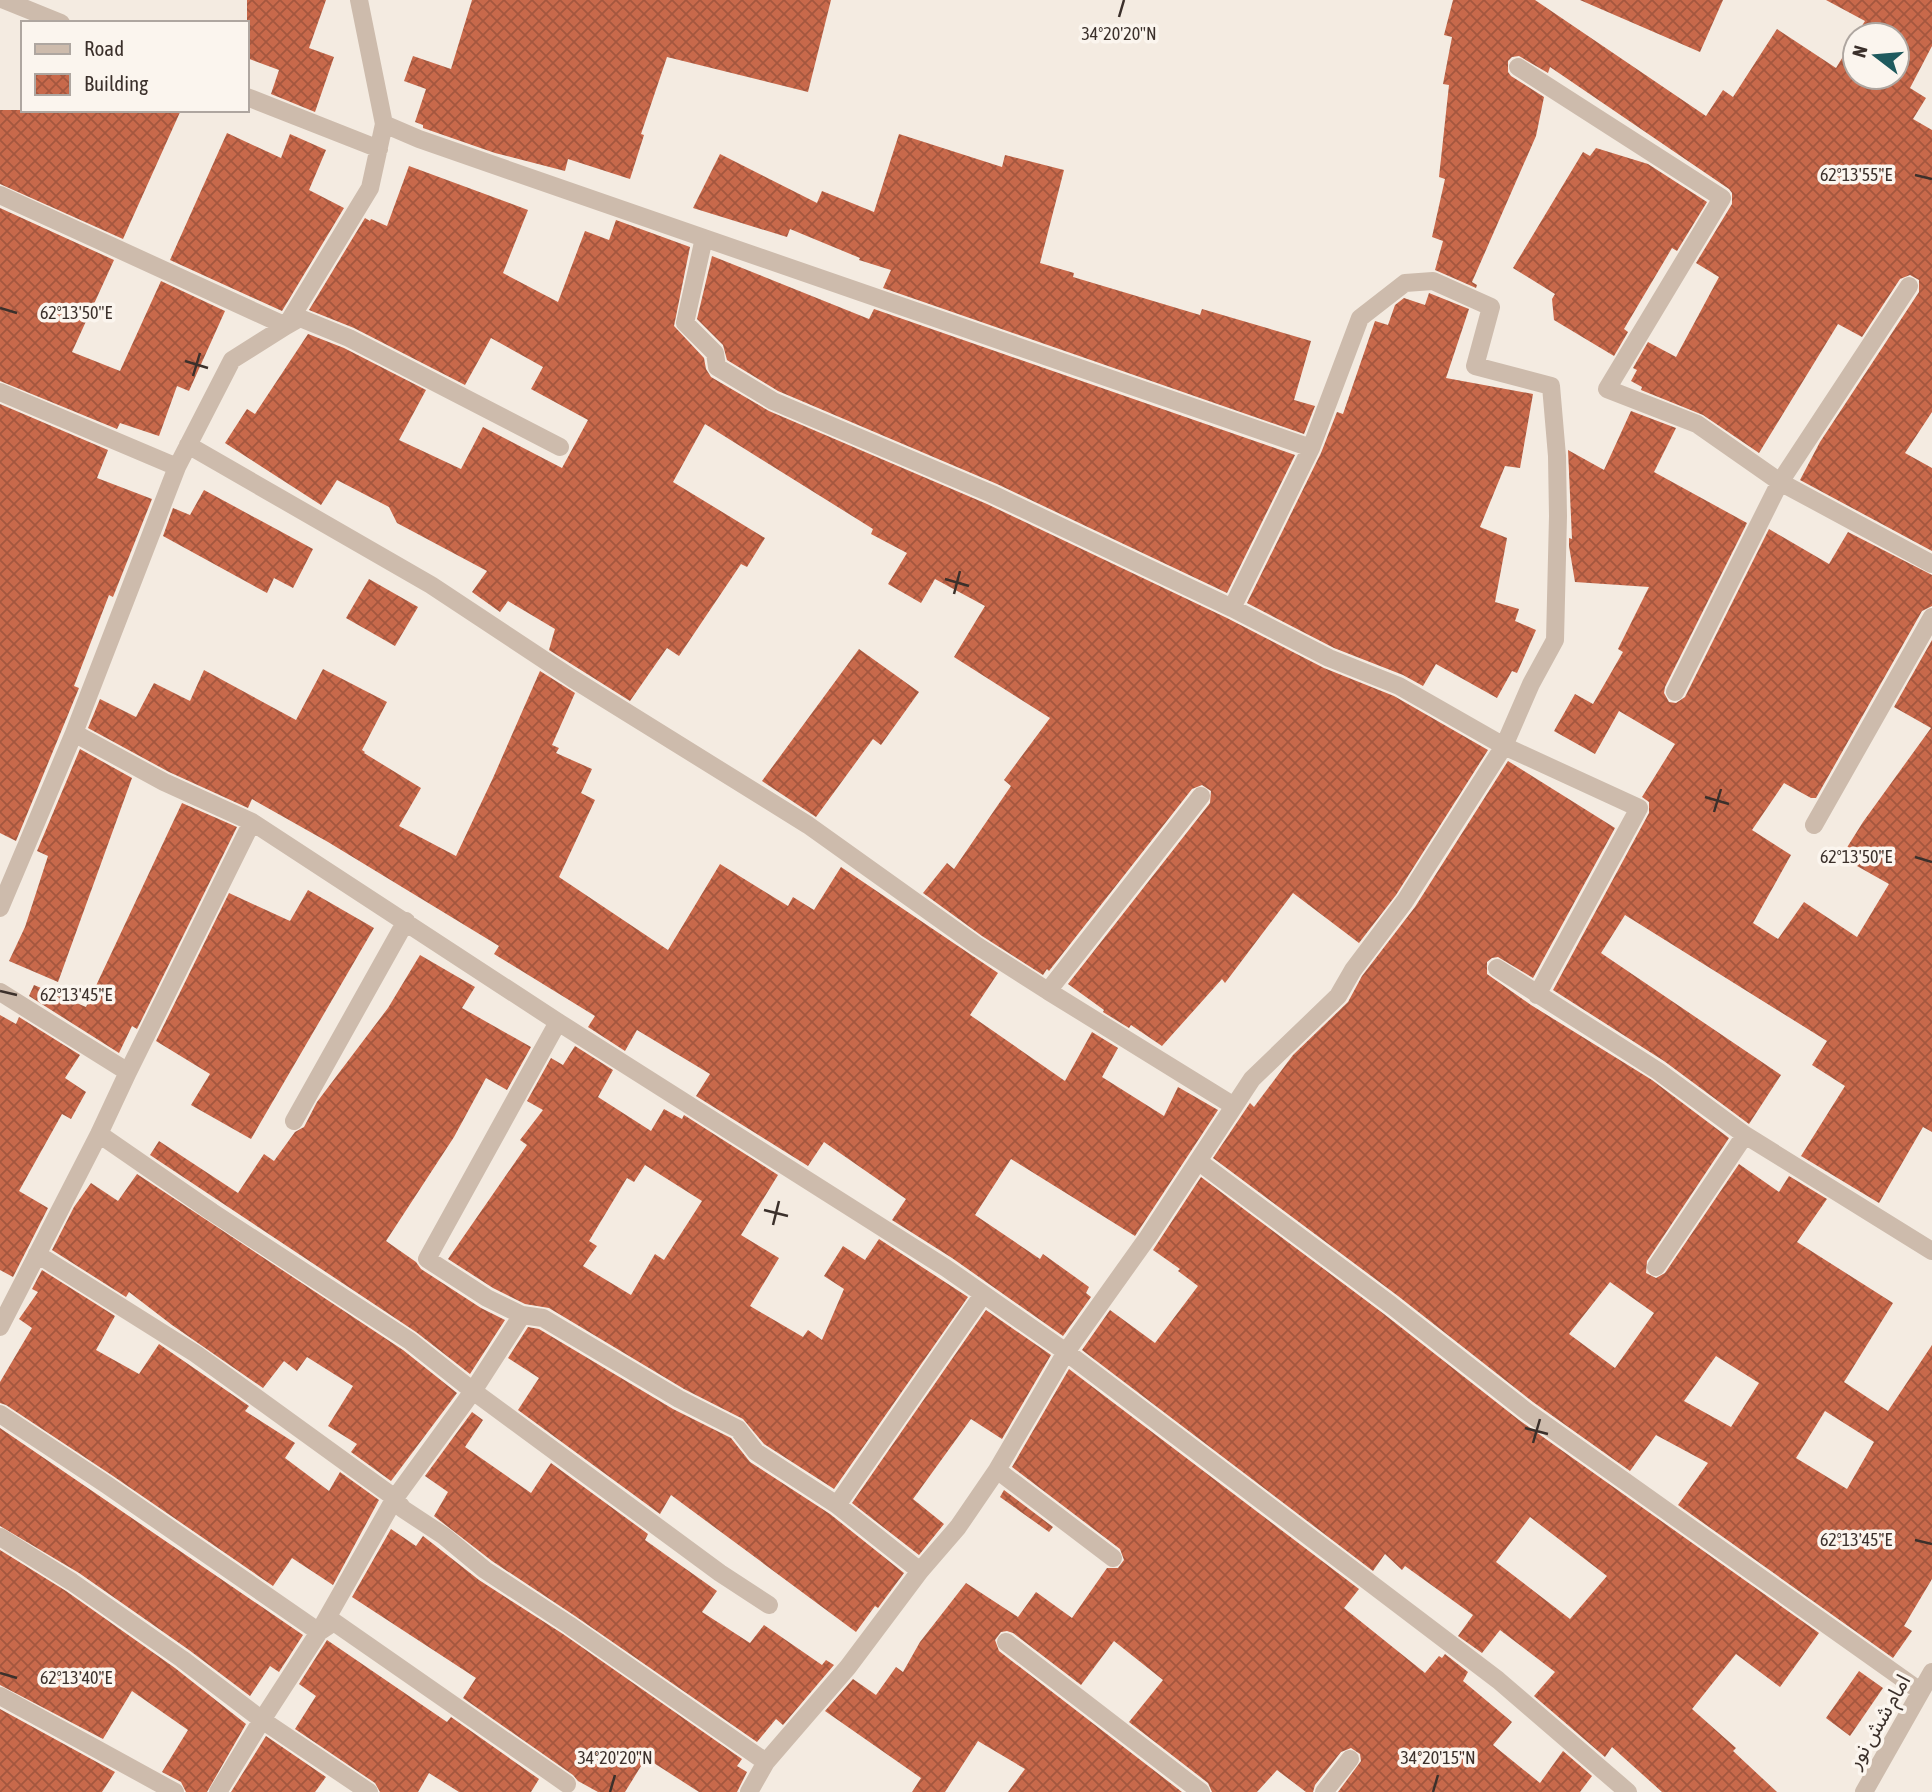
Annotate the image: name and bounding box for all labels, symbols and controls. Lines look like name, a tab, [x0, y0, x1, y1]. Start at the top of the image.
legend	[21, 21, 248, 112]
north arrow	[1841, 21, 1911, 91]
text: 34°20'20"N	[1081, 23, 1157, 44]
text: Road	[84, 36, 124, 60]
text: N	[1848, 43, 1872, 60]
text: Building	[84, 71, 148, 95]
text: 62°13'55"E	[1820, 164, 1892, 185]
text: 62°13'50"E	[40, 302, 112, 323]
text: 62°13'50"E	[1820, 846, 1892, 867]
text: 62°13'45"E	[40, 984, 112, 1005]
text: 62°13'45"E	[1820, 1529, 1892, 1550]
text: 62°13'40"E	[40, 1667, 112, 1688]
street label: امام شش نور	[1841, 1670, 1919, 1776]
text: 34°20'20"N	[577, 1747, 653, 1768]
text: 34°20'15"N	[1400, 1747, 1476, 1768]

